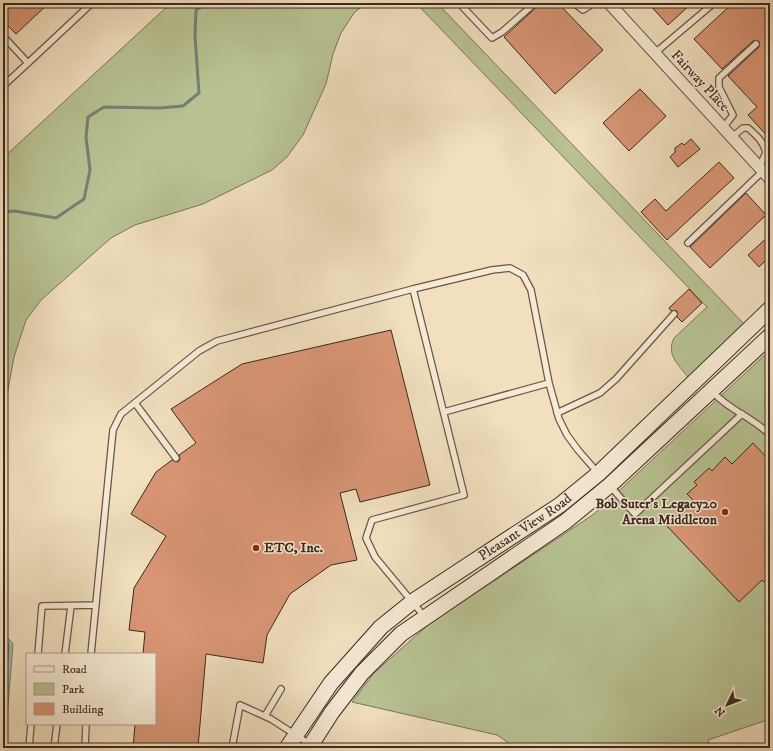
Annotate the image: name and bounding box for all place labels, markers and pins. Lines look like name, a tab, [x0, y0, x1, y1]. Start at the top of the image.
place label: Bob Suter's Legacy20 Arena Middleton	[595, 495, 718, 529]
marker: Bob Suter's Legacy20 Arena Middleton	[720, 507, 730, 517]
place label: ETC, Inc.	[264, 539, 323, 557]
marker: ETC, Inc.	[251, 543, 261, 553]

